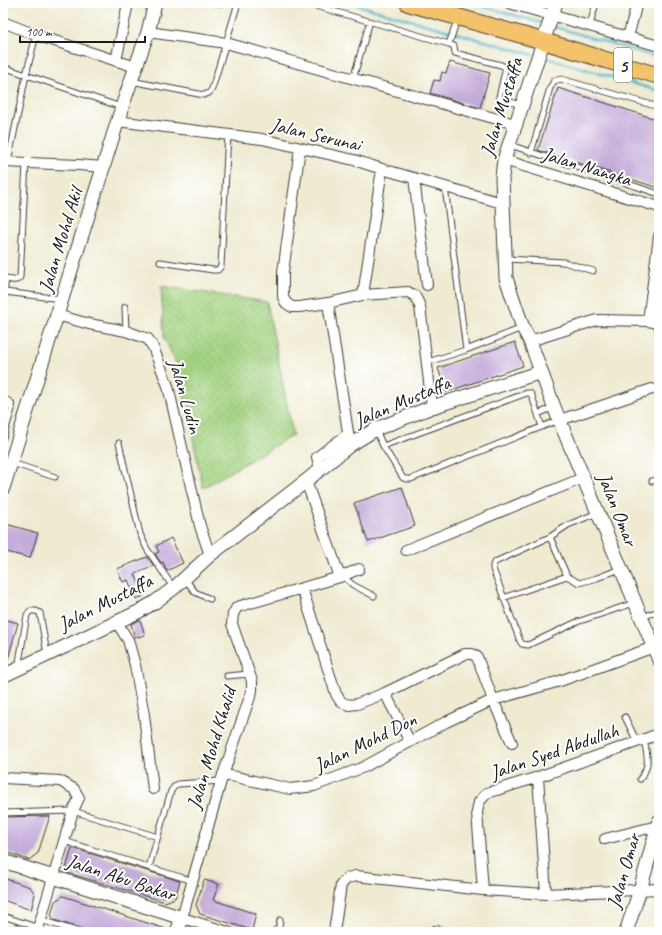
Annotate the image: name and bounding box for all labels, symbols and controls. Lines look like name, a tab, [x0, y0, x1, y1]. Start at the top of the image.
scale bar	[20, 18, 145, 44]
text: 100 m	[26, 24, 53, 40]
road number: 5	[614, 48, 632, 82]
street label: Jalan Mustaffa	[474, 53, 529, 160]
street label: Jalan Serunai	[268, 112, 365, 157]
street label: Jalan Nangka	[538, 141, 635, 192]
street label: Jalan Mohd Akil	[33, 182, 89, 296]
street label: Jalan Ludin	[163, 355, 208, 437]
street label: Jalan Mustaffa	[349, 369, 456, 433]
street label: Jalan Omar	[591, 468, 644, 551]
street label: Jalan Mustaffa	[53, 567, 158, 637]
street label: Jalan Mohd Khalid	[181, 681, 243, 813]
street label: Jalan Mohd Don	[309, 707, 421, 778]
street label: Jalan Syed Abdullah	[486, 718, 622, 785]
street label: Jalan Omar	[601, 829, 647, 912]
street label: Jalan Abu Bakar	[63, 848, 180, 907]

